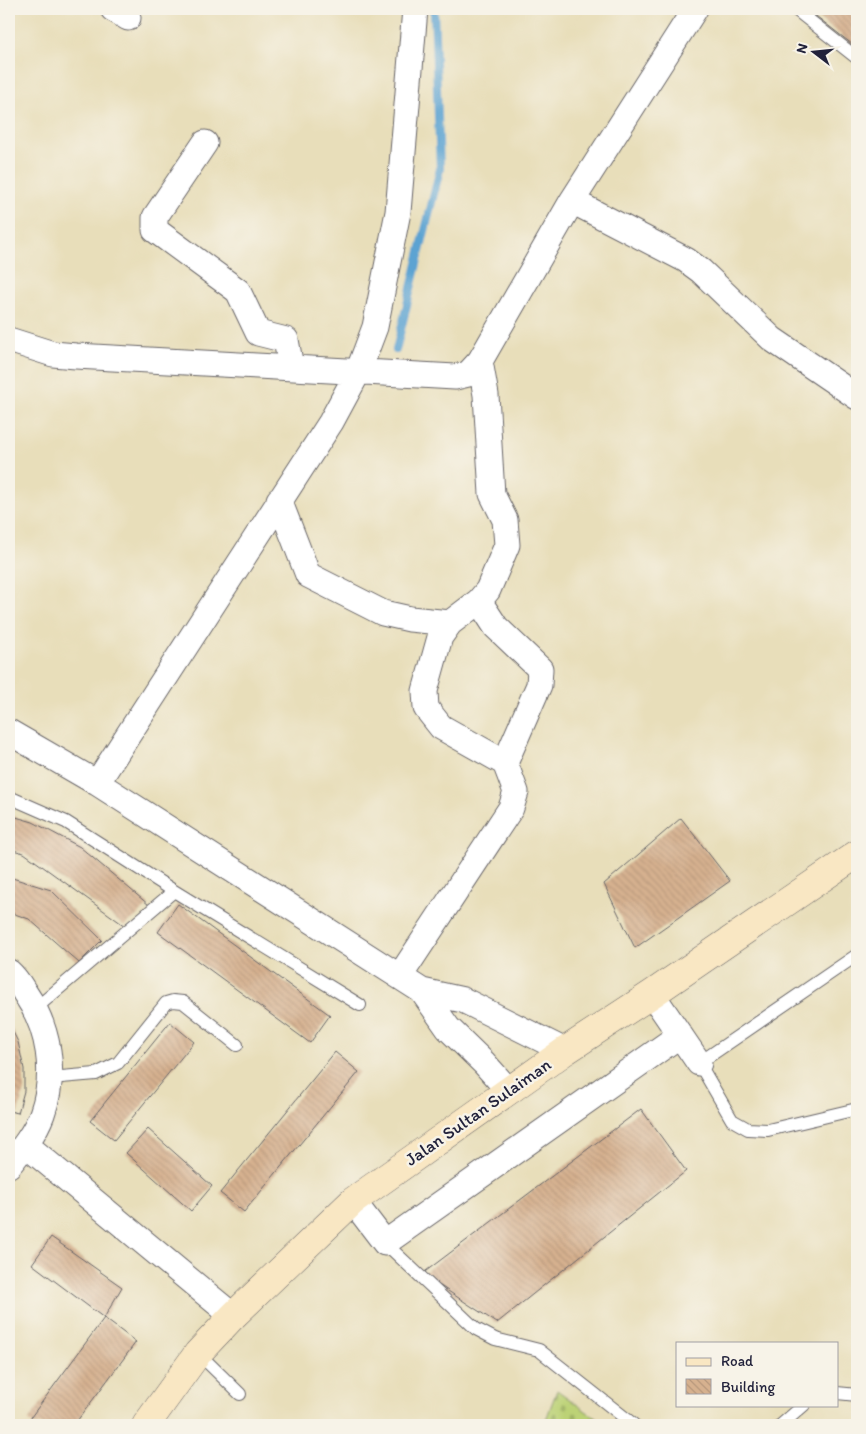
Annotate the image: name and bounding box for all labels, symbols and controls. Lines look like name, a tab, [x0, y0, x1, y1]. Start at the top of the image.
north arrow	[788, 28, 838, 78]
text: N	[793, 42, 811, 55]
street label: Jalan Sultan Sulaiman	[401, 1053, 555, 1171]
legend	[676, 1342, 838, 1406]
text: Road	[721, 1352, 754, 1370]
text: Building	[721, 1378, 775, 1396]

